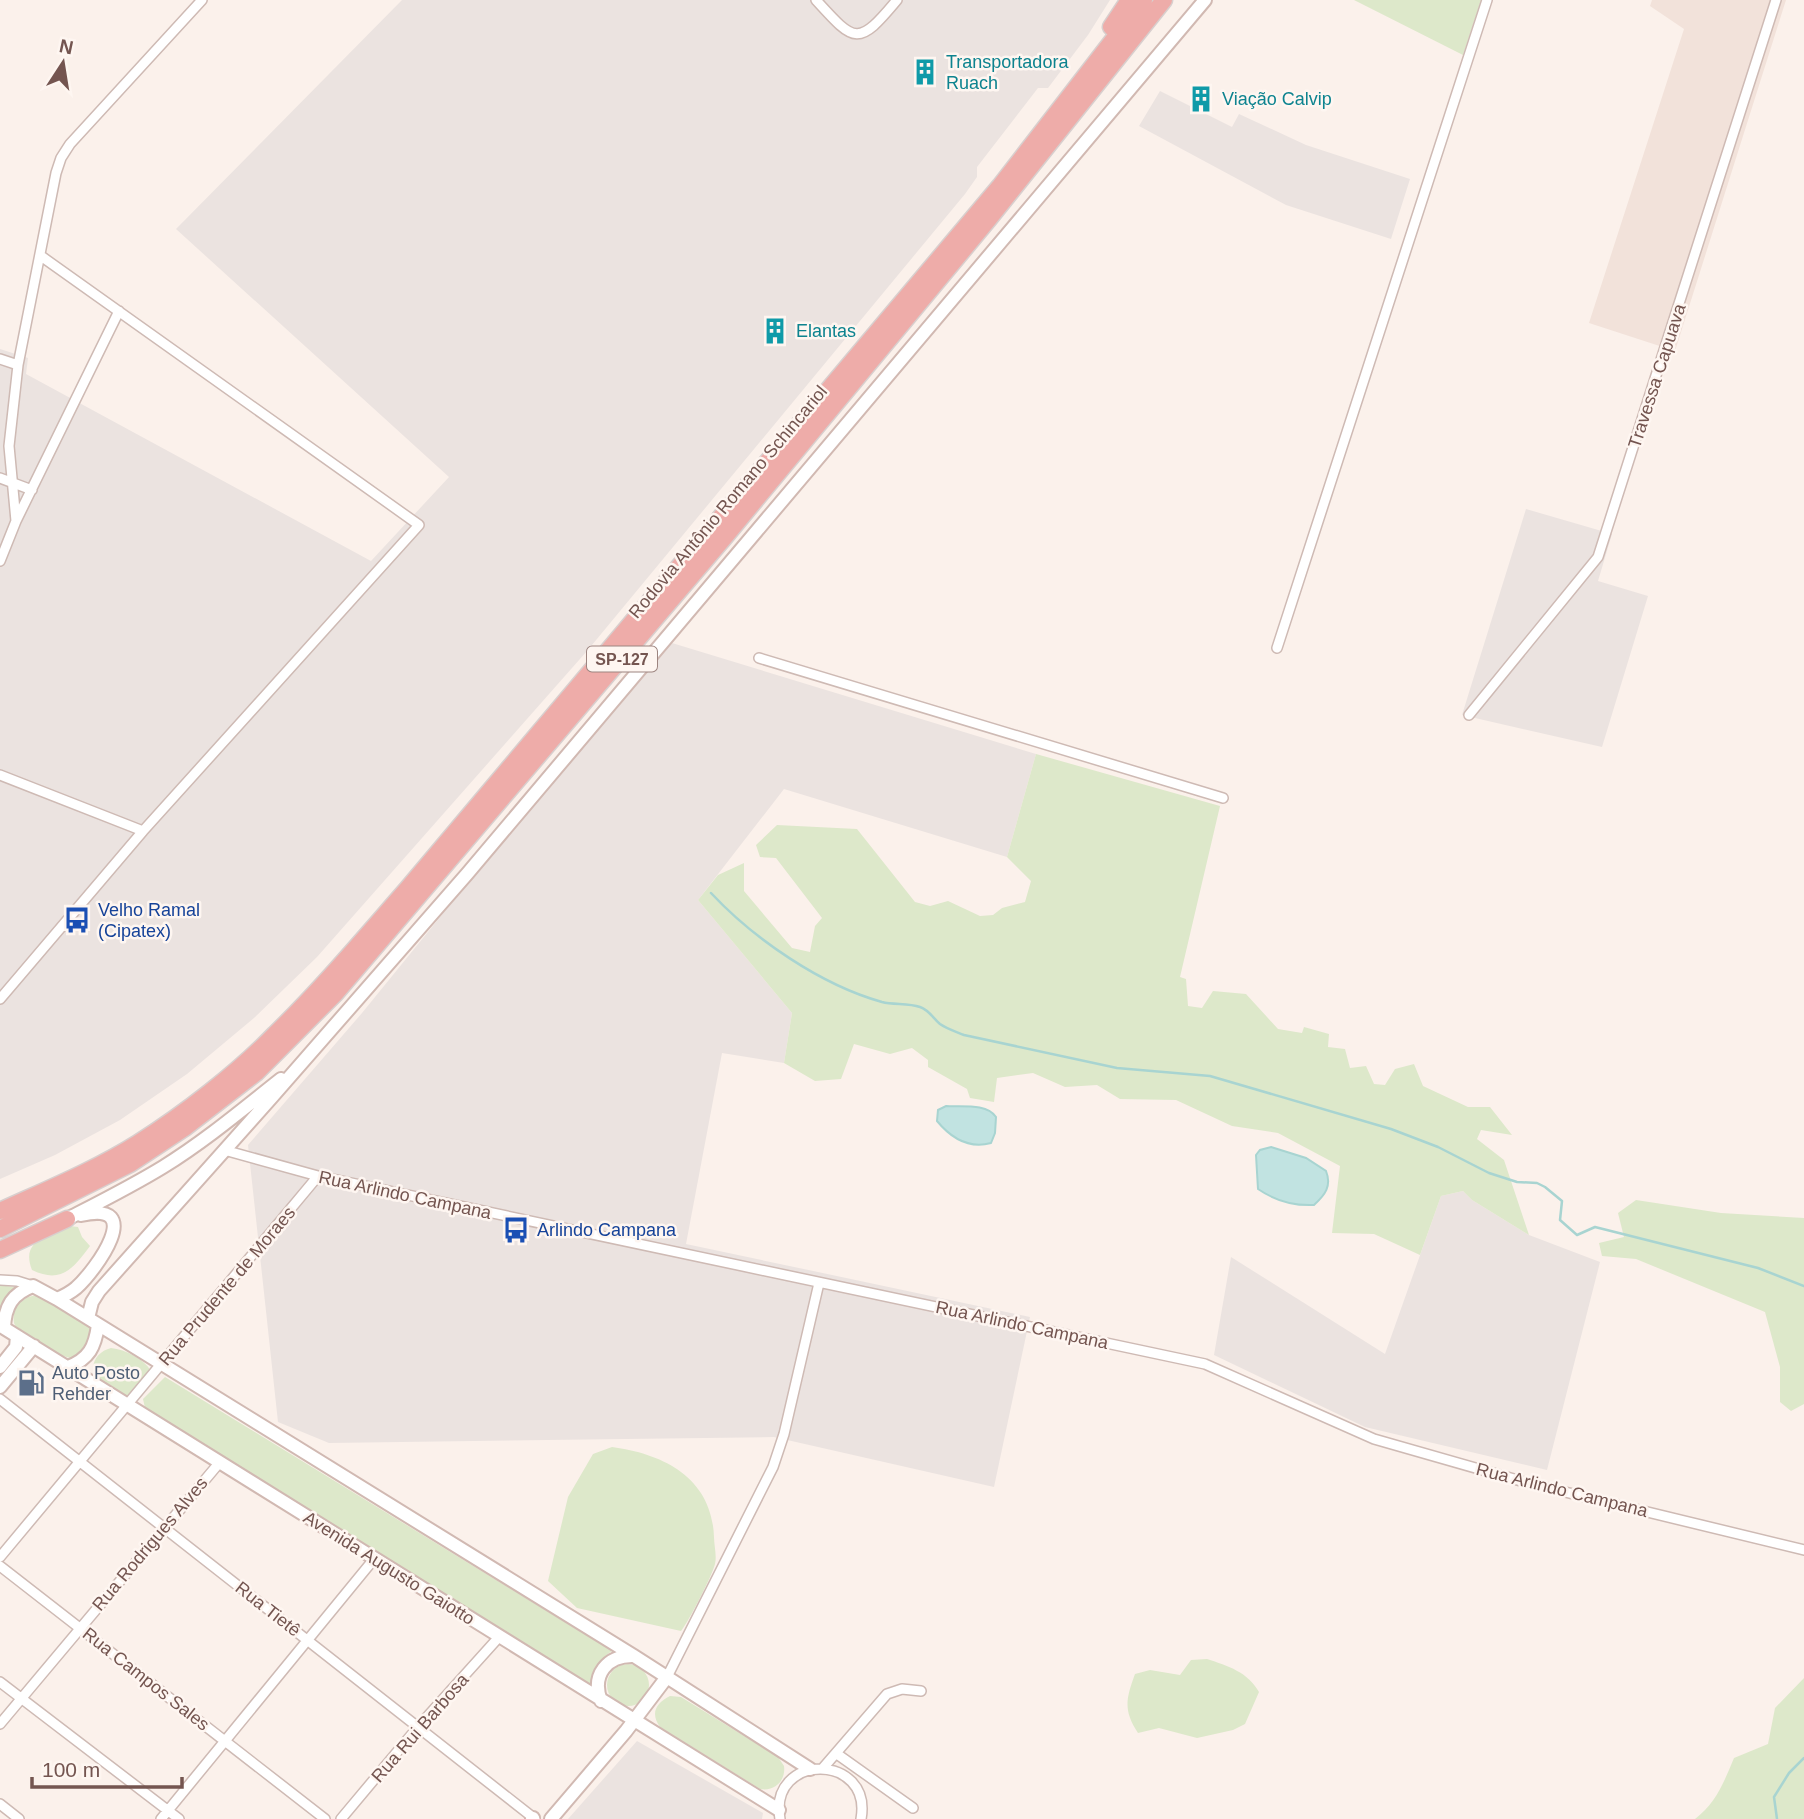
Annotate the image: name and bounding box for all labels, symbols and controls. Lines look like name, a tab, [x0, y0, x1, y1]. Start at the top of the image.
north arrow	[28, 28, 98, 98]
text: N	[58, 35, 75, 59]
place label: Transportadora Ruach	[946, 52, 1069, 93]
building icon: Transportadora Ruach	[910, 57, 940, 87]
building icon: Viação Calvip	[1186, 84, 1216, 114]
place label: Viação Calvip	[1222, 89, 1332, 109]
street label: Travessa Capuava	[1624, 300, 1690, 451]
building icon: Elantas	[760, 316, 790, 346]
place label: Elantas	[796, 321, 856, 341]
street label: Rodovia Antônio Romano Schincariol	[625, 382, 831, 622]
road number: SP-127	[587, 646, 657, 672]
place label: Velho Ramal (Cipatex)	[98, 900, 200, 941]
bus stop icon: Velho Ramal (Cipatex)	[62, 905, 92, 935]
street label: Rua Arlindo Campana	[317, 1167, 494, 1223]
street label: Rua Prudente de Moraes	[155, 1203, 299, 1369]
bus stop icon: Arlindo Campana	[501, 1215, 531, 1245]
place label: Arlindo Campana	[537, 1220, 677, 1240]
street label: Rua Arlindo Campana	[934, 1297, 1111, 1353]
place label: Auto Posto Rehder	[52, 1363, 140, 1404]
fuel station icon: Auto Posto Rehder	[16, 1368, 46, 1398]
street label: Rua Arlindo Campana	[1474, 1459, 1651, 1521]
street label: Rua Rodrigues Alves	[88, 1473, 212, 1615]
street label: Avenida Augusto Gaiotto	[300, 1507, 478, 1629]
street label: Rua Tietê	[231, 1577, 305, 1641]
street label: Rua Campos Sales	[79, 1623, 213, 1735]
street label: Rua Rui Barbosa	[367, 1669, 473, 1786]
scale bar	[32, 1745, 182, 1789]
text: 100 m	[42, 1758, 100, 1781]

